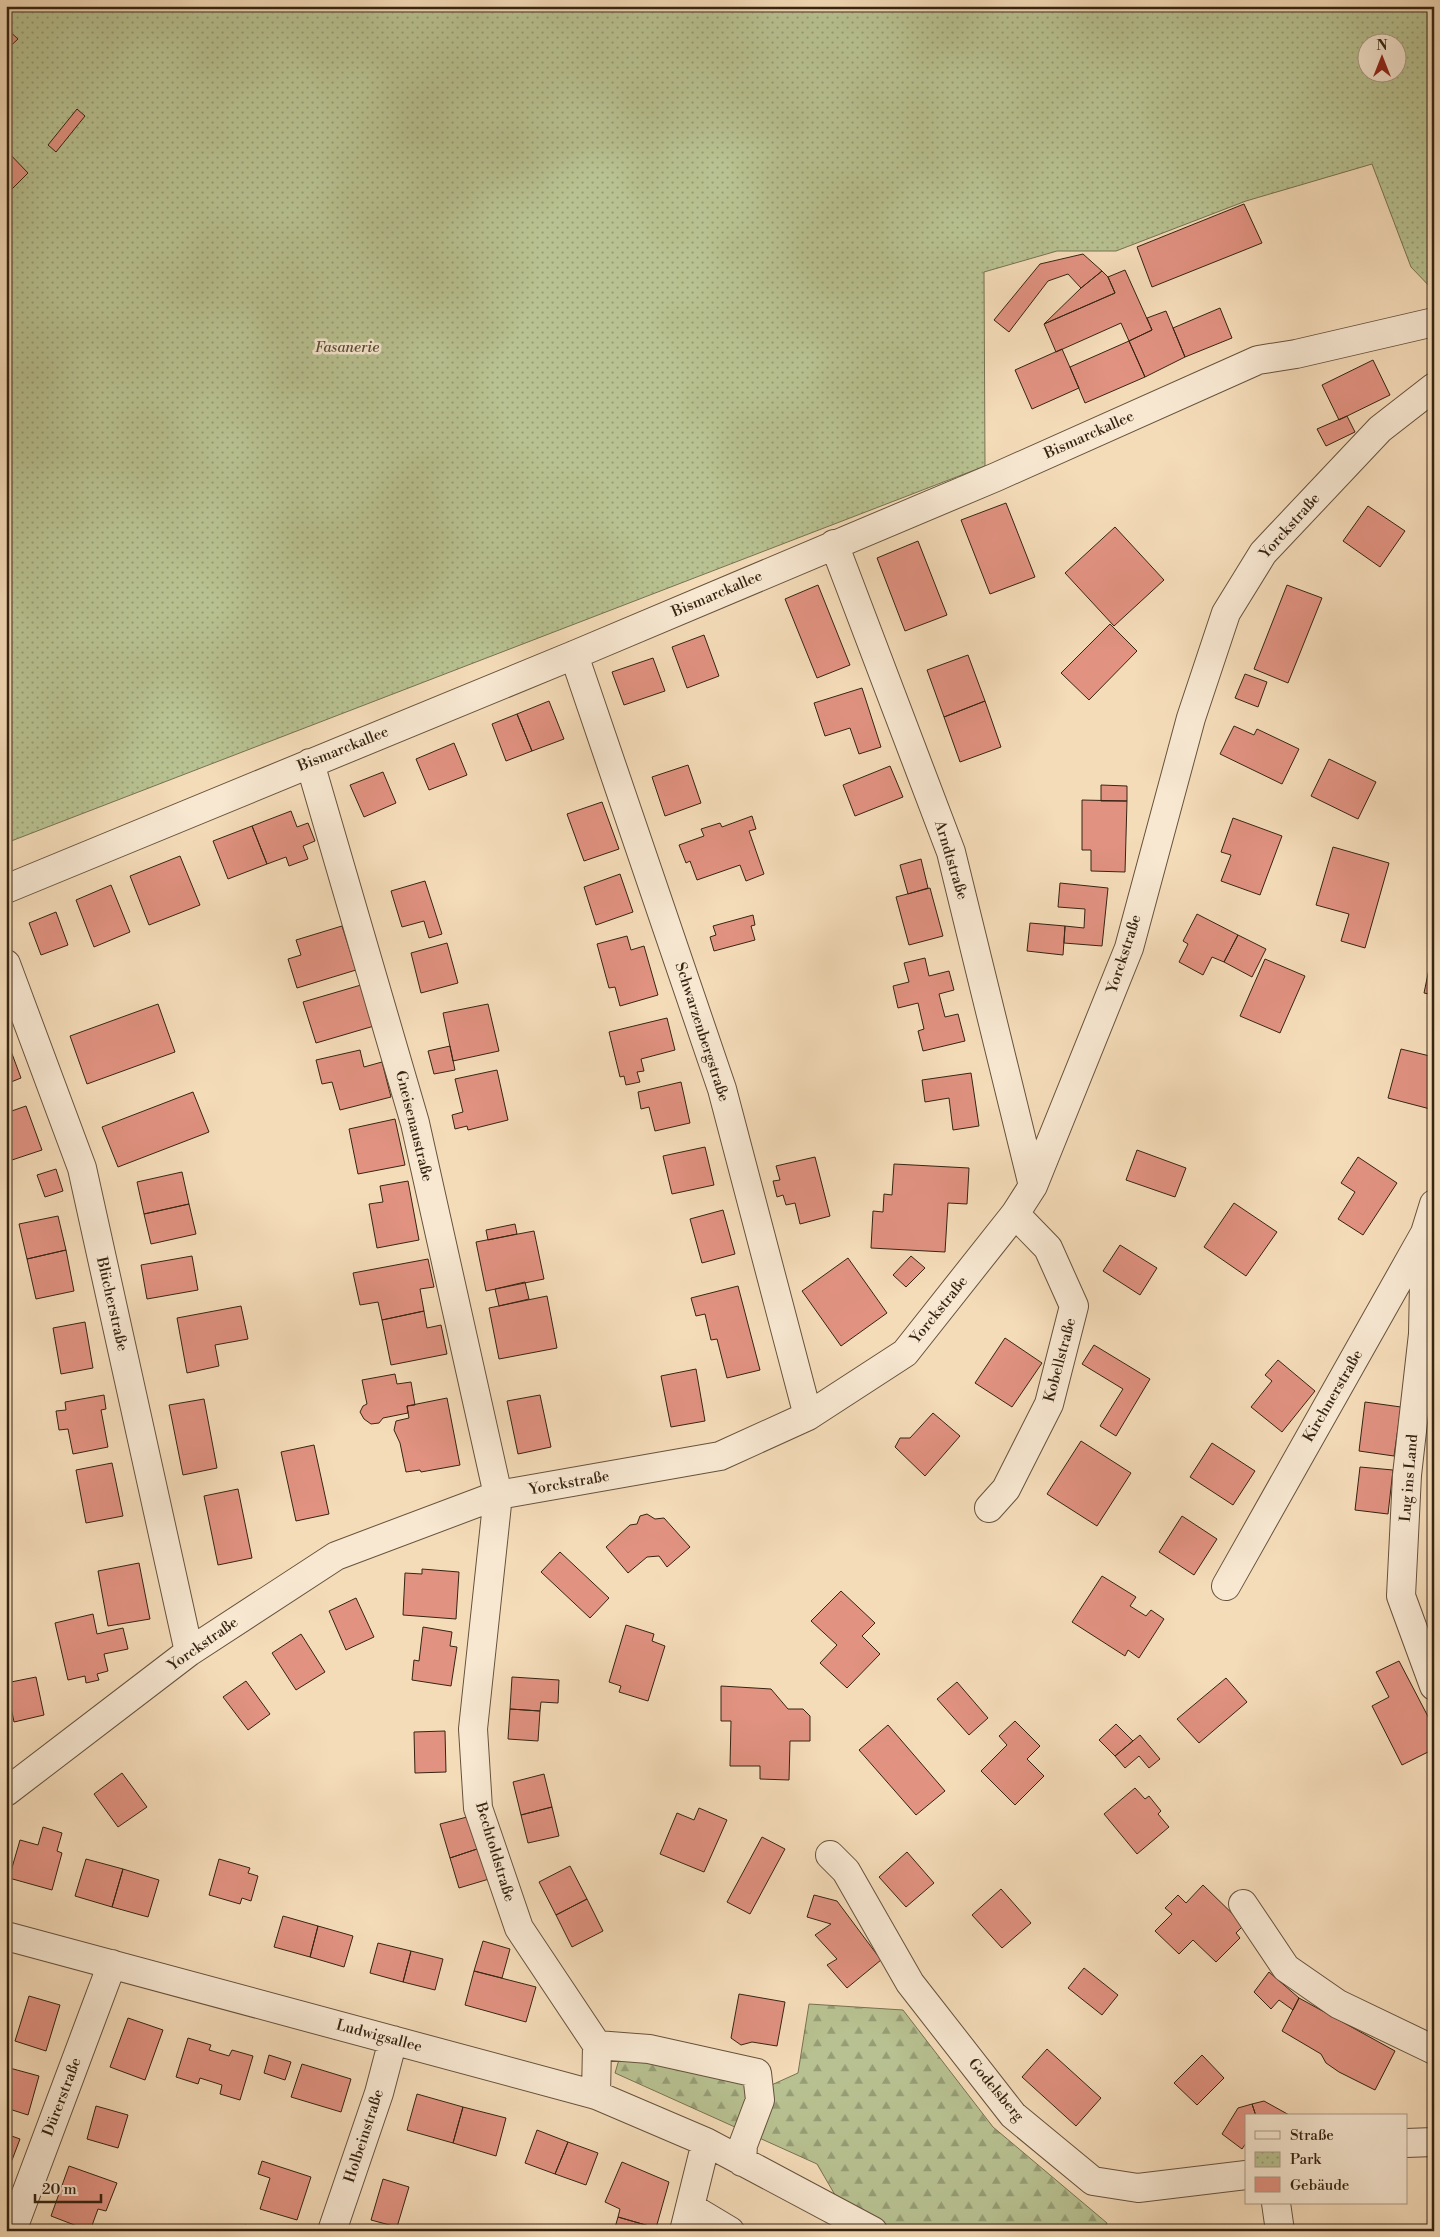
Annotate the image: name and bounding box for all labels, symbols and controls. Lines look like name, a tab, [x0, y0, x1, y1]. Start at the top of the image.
north arrow	[1358, 32, 1408, 82]
text: N	[1376, 37, 1388, 55]
park label: Fasanerie	[315, 338, 379, 357]
street label: Bismarckallee	[1040, 407, 1137, 464]
street label: Yorckstraße	[1255, 489, 1324, 563]
street label: Bismarckallee	[668, 566, 765, 622]
street label: Bismarckallee	[294, 722, 391, 776]
street label: Arndtstraße	[930, 817, 972, 902]
street label: Yorckstraße	[1102, 912, 1146, 997]
street label: Schwarzenbergstraße	[670, 960, 734, 1104]
street label: Gneisenaustraße	[391, 1069, 437, 1183]
street label: Blücherstraße	[92, 1254, 132, 1353]
street label: Yorckstraße	[905, 1272, 972, 1348]
street label: Kobellstraße	[1040, 1316, 1080, 1404]
street label: Kirchnerstraße	[1299, 1346, 1367, 1446]
street label: Lug ins Land	[1396, 1433, 1422, 1523]
street label: Yorckstraße	[526, 1467, 611, 1500]
street label: Yorckstraße	[163, 1613, 242, 1676]
street label: Bechtoldstraße	[471, 1799, 519, 1904]
street label: Ludwigsallee	[334, 2015, 424, 2057]
street label: Godelsberg	[964, 2054, 1028, 2126]
street label: Dürerstraße	[38, 2055, 86, 2139]
street label: Holbeinstraße	[340, 2087, 388, 2185]
legend	[1245, 2114, 1408, 2204]
text: Straße	[1290, 2126, 1334, 2145]
text: Park	[1290, 2150, 1322, 2169]
scale bar	[35, 2172, 101, 2204]
text: Gebäude	[1290, 2176, 1349, 2195]
text: 20 m	[42, 2180, 77, 2199]

